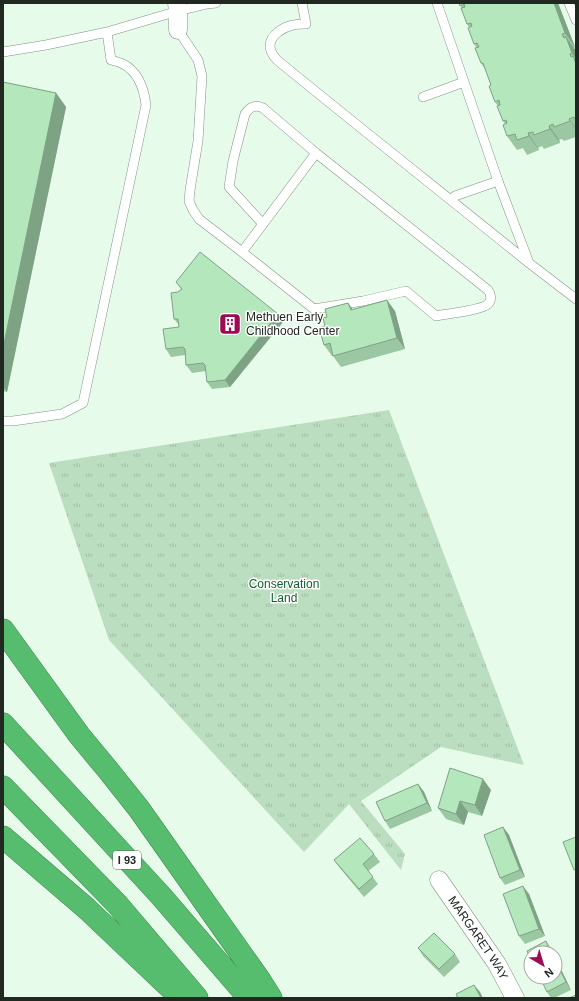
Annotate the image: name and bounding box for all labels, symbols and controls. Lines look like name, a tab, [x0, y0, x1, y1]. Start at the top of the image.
place label: Methuen Early Childhood Center	[246, 310, 339, 338]
building icon: Methuen Early Childhood Center	[217, 311, 243, 337]
park label: Conservation Land	[249, 577, 319, 605]
road number: I 93	[113, 851, 141, 869]
street label: MARGARET WAY	[445, 894, 511, 982]
north arrow	[523, 945, 563, 985]
text: N	[542, 966, 556, 980]

